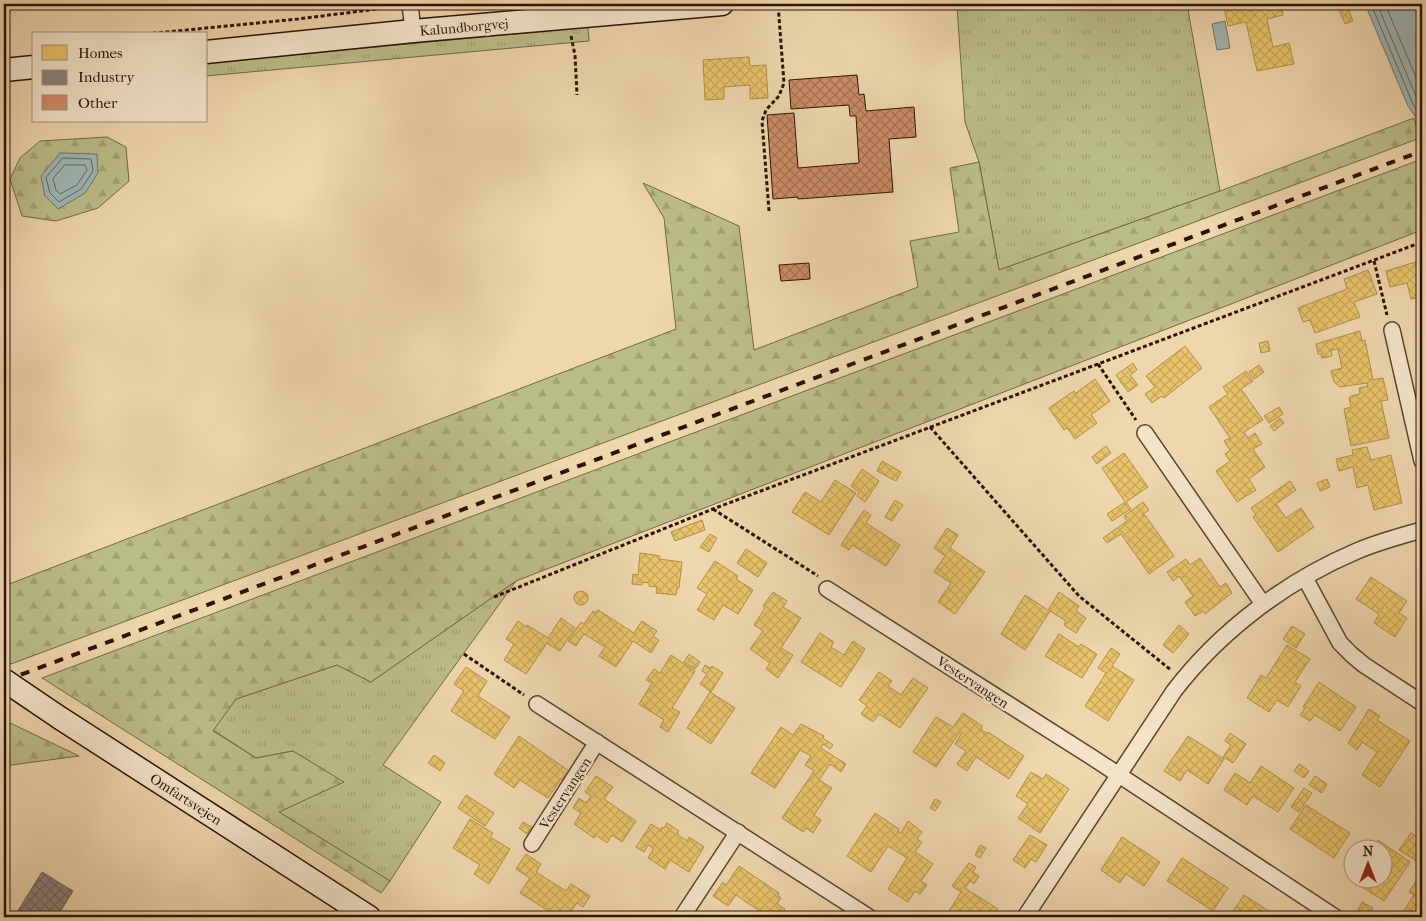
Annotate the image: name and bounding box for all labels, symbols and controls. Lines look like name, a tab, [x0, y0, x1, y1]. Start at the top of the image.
street label: Kalundborgvej	[419, 15, 509, 40]
legend	[32, 32, 208, 122]
text: Homes	[78, 44, 123, 62]
text: Industry	[78, 68, 135, 86]
text: Other	[78, 94, 118, 112]
street label: Vestervangen	[933, 652, 1012, 712]
street label: Vestervangen	[535, 754, 595, 833]
street label: Omfartsvejen	[147, 770, 225, 829]
north arrow	[1344, 838, 1394, 888]
text: N	[1363, 843, 1374, 860]

